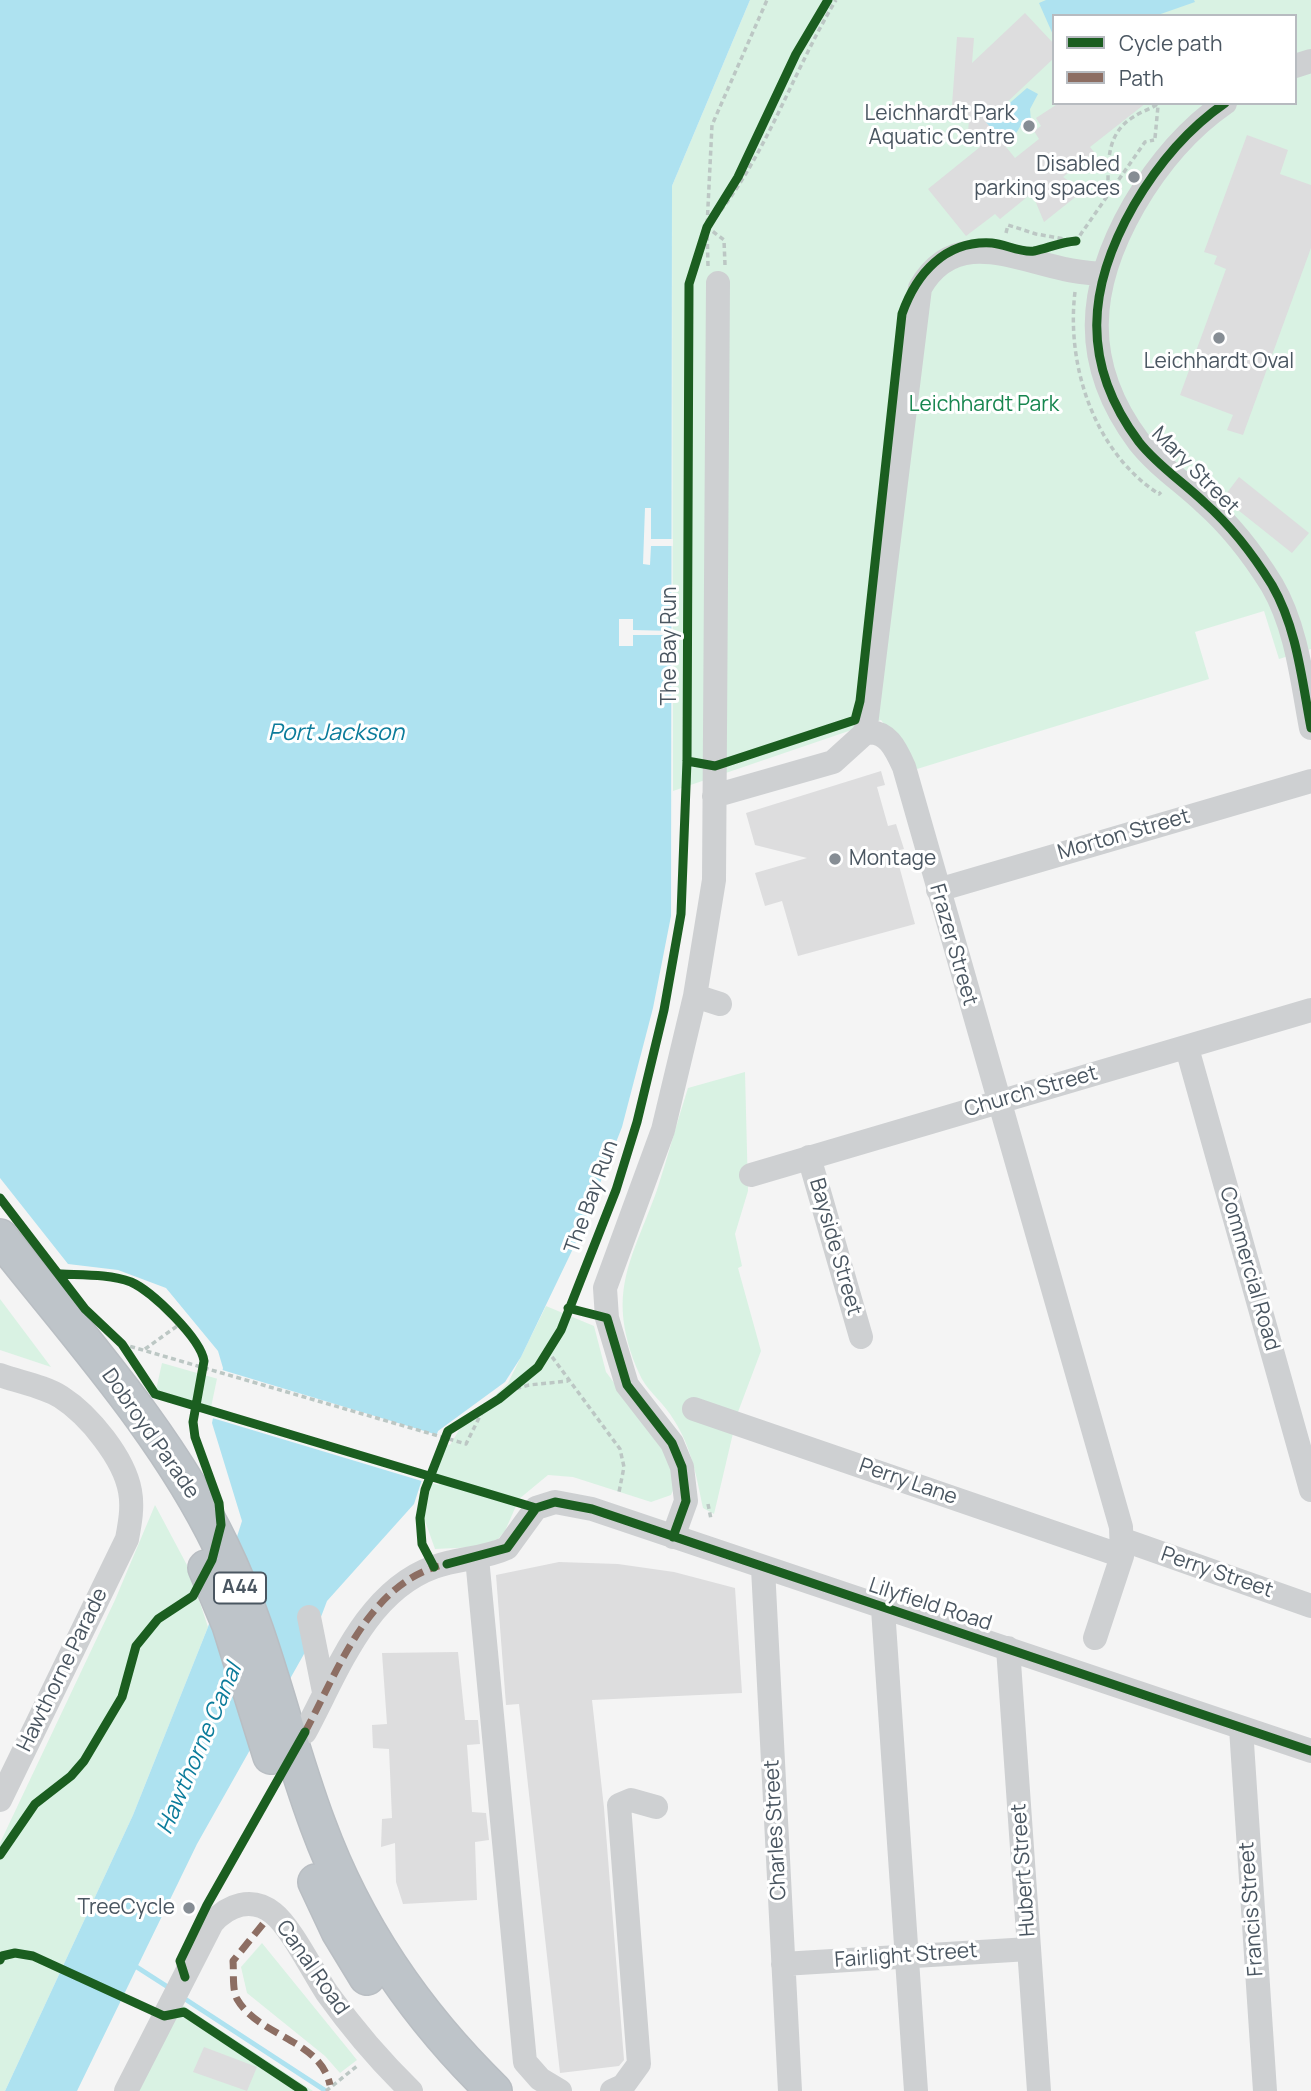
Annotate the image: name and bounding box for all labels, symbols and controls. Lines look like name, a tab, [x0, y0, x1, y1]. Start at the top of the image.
legend	[1052, 14, 1297, 105]
text: Cycle path	[1119, 29, 1222, 57]
text: Path	[1119, 64, 1164, 92]
place label: Leichhardt Park Aquatic Centre	[865, 101, 1015, 151]
marker: Leichhardt Park Aquatic Centre	[1021, 118, 1037, 134]
place label: Disabled parking spaces	[974, 152, 1120, 202]
marker: Disabled parking spaces	[1126, 169, 1142, 185]
marker: Leichhardt Oval	[1211, 330, 1227, 346]
place label: Leichhardt Oval	[1144, 349, 1294, 375]
park label: Leichhardt Park	[909, 392, 1059, 418]
street label: Mary Street	[1146, 422, 1244, 520]
street label: The Bay Run	[657, 587, 683, 705]
water label: Port Jackson	[268, 720, 404, 748]
street label: Morton Street	[1055, 804, 1193, 866]
place label: Montage	[849, 846, 936, 872]
marker: Montage	[827, 851, 843, 867]
street label: Frazer Street	[924, 881, 982, 1009]
street label: Church Street	[962, 1061, 1100, 1123]
street label: The Bay Run	[560, 1137, 624, 1257]
street label: Bayside Street	[803, 1176, 867, 1318]
street label: Commercial Road	[1214, 1184, 1284, 1354]
street label: Dobroyd Parade	[96, 1364, 204, 1504]
street label: Perry Lane	[856, 1453, 960, 1511]
street label: Perry Street	[1158, 1542, 1276, 1604]
road number: A44	[214, 1572, 266, 1604]
street label: Lilyfield Road	[865, 1573, 995, 1637]
street label: Hawthorne Parade	[12, 1584, 114, 1756]
water label: Hawthorne Canal	[152, 1659, 248, 1839]
street label: Charles Street	[760, 1759, 792, 1901]
street label: Hubert Street	[1007, 1803, 1041, 1937]
street label: Francis Street	[1235, 1841, 1269, 1977]
place label: TreeCycle	[77, 1895, 175, 1921]
marker: TreeCycle	[181, 1900, 197, 1916]
street label: Canal Road	[270, 1916, 354, 2020]
street label: Fairlight Street	[834, 1938, 978, 1974]

